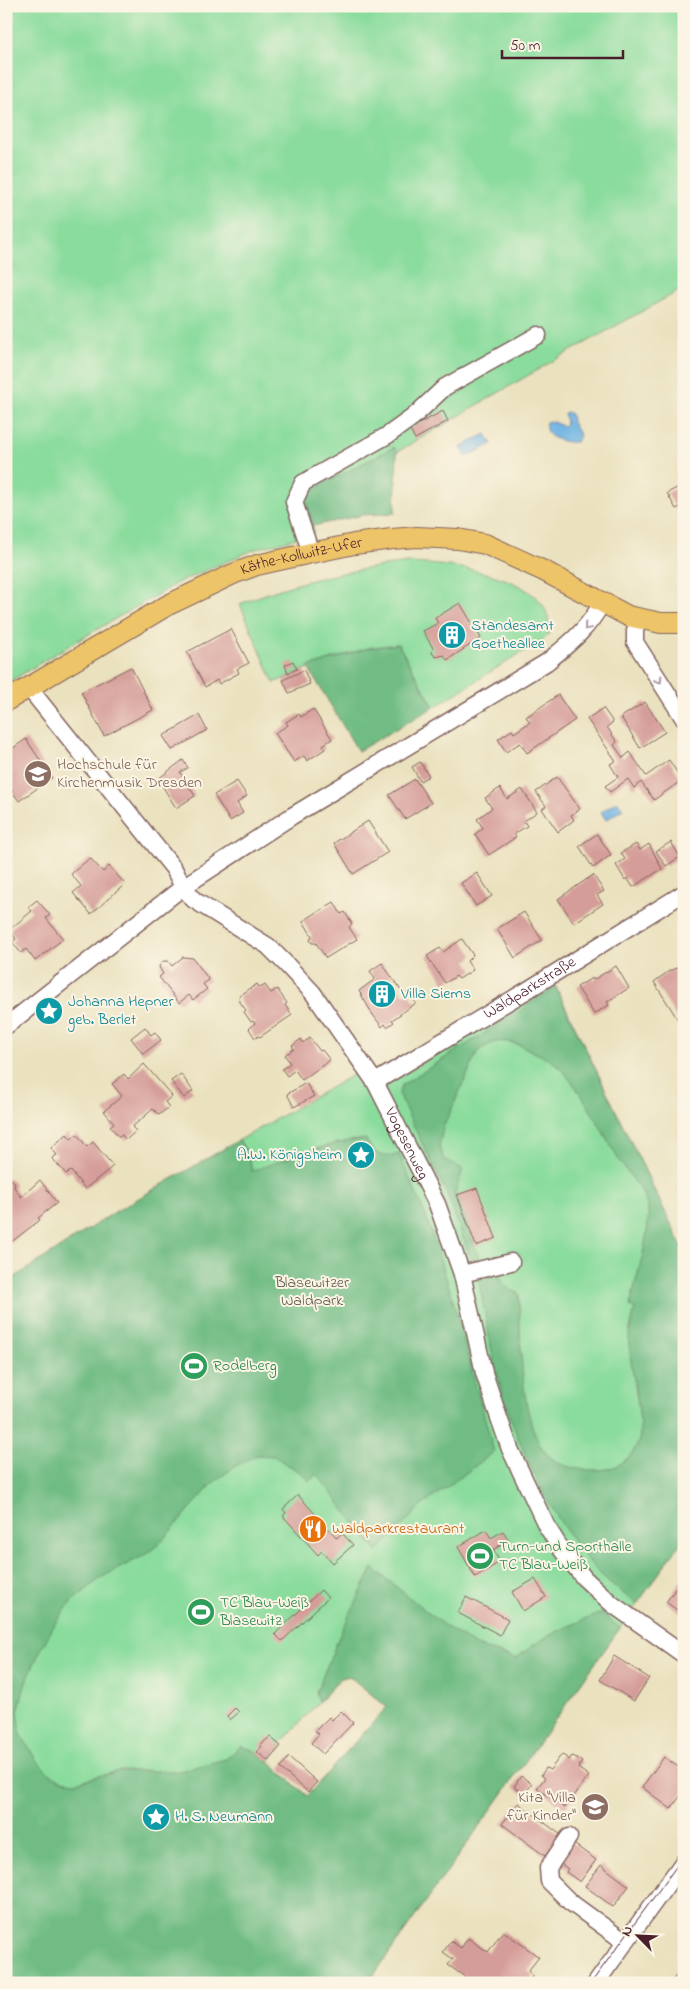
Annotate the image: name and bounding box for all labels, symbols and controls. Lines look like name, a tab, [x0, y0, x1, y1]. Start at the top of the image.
scale bar	[502, 28, 624, 60]
text: 50 m	[510, 35, 541, 57]
street label: Käthe-Kollwitz-Ufer	[237, 531, 363, 582]
place label: Standesamt Goetheallee	[471, 614, 555, 656]
building icon: Standesamt Goetheallee	[437, 620, 467, 650]
one-way arrow	[584, 621, 592, 630]
one-way arrow	[653, 675, 662, 684]
place label: Hochschule für Kirchenmusik Dresden	[57, 753, 202, 795]
school or university icon: Hochschule für Kirchenmusik Dresden	[23, 759, 53, 789]
street label: Waldparkstraße	[479, 950, 582, 1026]
building icon: Villa Siems	[367, 979, 397, 1009]
place label: Villa Siems	[400, 982, 471, 1006]
place label: Johanna Hepner geb. Berlet	[67, 990, 174, 1032]
place icon: Johanna Hepner geb. Berlet	[34, 996, 64, 1026]
street label: Vogesenweg	[377, 1102, 435, 1184]
place icon: A.W. Königsheim	[346, 1140, 376, 1170]
place label: A.W. Königsheim	[237, 1143, 342, 1167]
park label: Blasewitzer Waldpark	[274, 1271, 349, 1313]
sports icon: Rodelberg	[179, 1351, 209, 1381]
place label: Rodelberg	[213, 1354, 277, 1378]
restaurant icon: Waldparkrestaurant	[298, 1514, 328, 1544]
place label: Waldparkrestaurant	[332, 1517, 465, 1541]
place label: Turn-und Sporthalle TC Blau-Weiß	[499, 1535, 632, 1577]
sports icon: Turn-und Sporthalle TC Blau-Weiß	[465, 1541, 495, 1571]
place label: TC Blau-Weiß Blasewitz	[219, 1591, 309, 1633]
sports icon: TC Blau-Weiß Blasewitz	[186, 1597, 216, 1627]
place label: Kita "Villa für Kinder"	[507, 1786, 576, 1828]
school or university icon: Kita "Villa für Kinder"	[580, 1792, 610, 1822]
place icon: H. S. Neumann	[141, 1802, 171, 1832]
place label: H. S. Neumann	[175, 1805, 273, 1829]
north arrow	[612, 1912, 662, 1962]
text: N	[616, 1923, 639, 1940]

